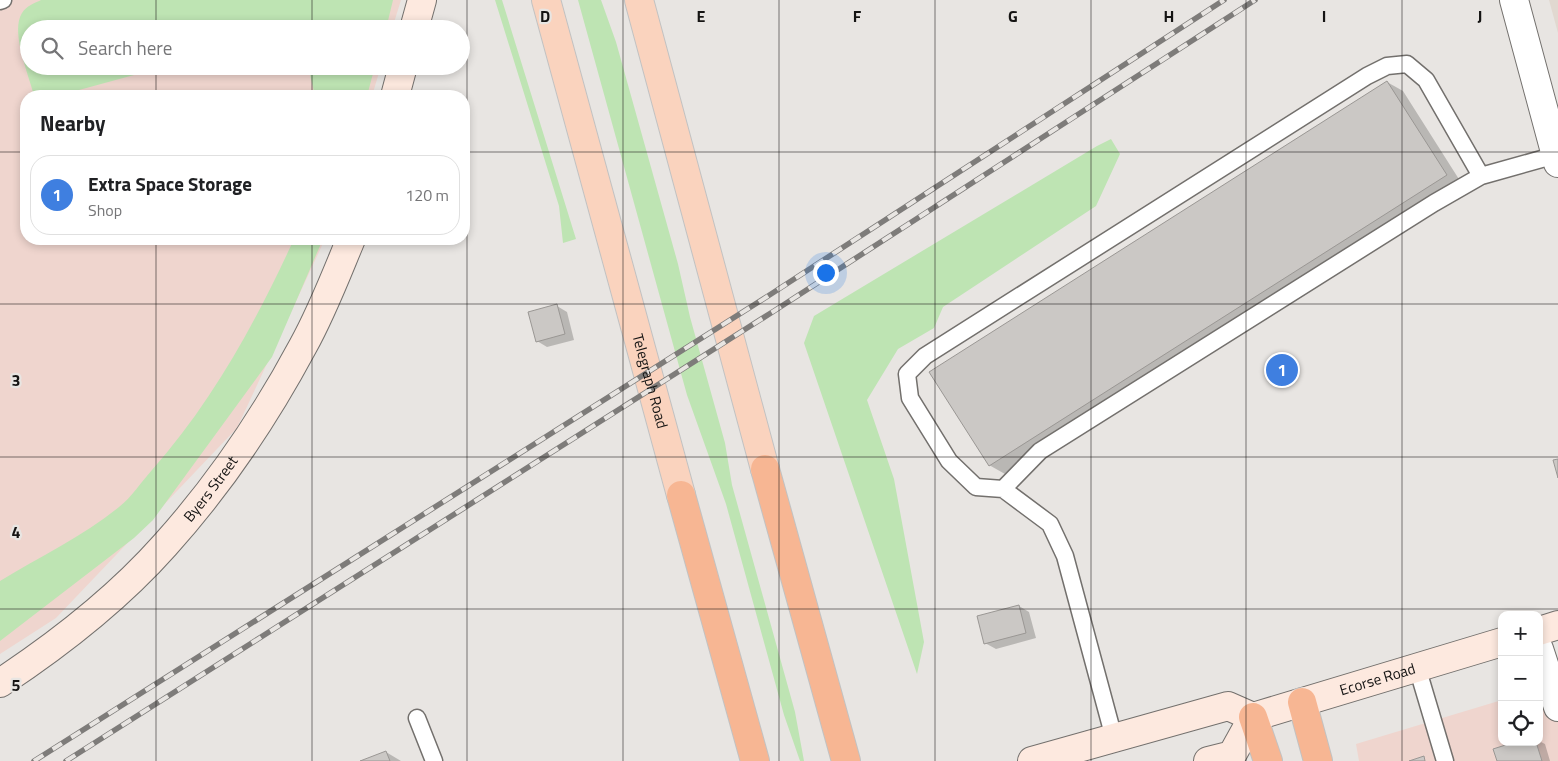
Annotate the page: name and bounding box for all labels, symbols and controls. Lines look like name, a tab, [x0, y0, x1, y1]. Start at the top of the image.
text: D	[540, 4, 550, 28]
text: E	[697, 4, 706, 28]
text: F	[853, 4, 862, 28]
text: G	[1008, 4, 1018, 28]
text: H	[1164, 4, 1174, 28]
text: I	[1322, 4, 1326, 28]
text: J	[1478, 4, 1482, 28]
search box	[20, 20, 470, 75]
text: Search here	[78, 33, 172, 62]
icon: search	[38, 34, 66, 62]
text: Nearby	[40, 107, 105, 139]
text: Extra Space Storage	[88, 169, 252, 198]
text: 1	[53, 183, 61, 207]
text: 120 m	[405, 183, 449, 207]
text: Shop	[88, 198, 122, 222]
your location	[813, 260, 839, 286]
street label: Telegraph Road	[627, 331, 674, 431]
pin: 1	[1266, 351, 1298, 389]
text: 3	[12, 368, 20, 392]
street label: Byers Street	[178, 450, 244, 527]
text: 4	[12, 520, 21, 544]
map controls	[1498, 611, 1543, 746]
button: +	[1498, 611, 1543, 656]
button: −	[1498, 656, 1543, 701]
street label: Ecorse Road	[1337, 657, 1418, 701]
text: 5	[12, 673, 21, 697]
button: locate	[1498, 701, 1543, 746]

